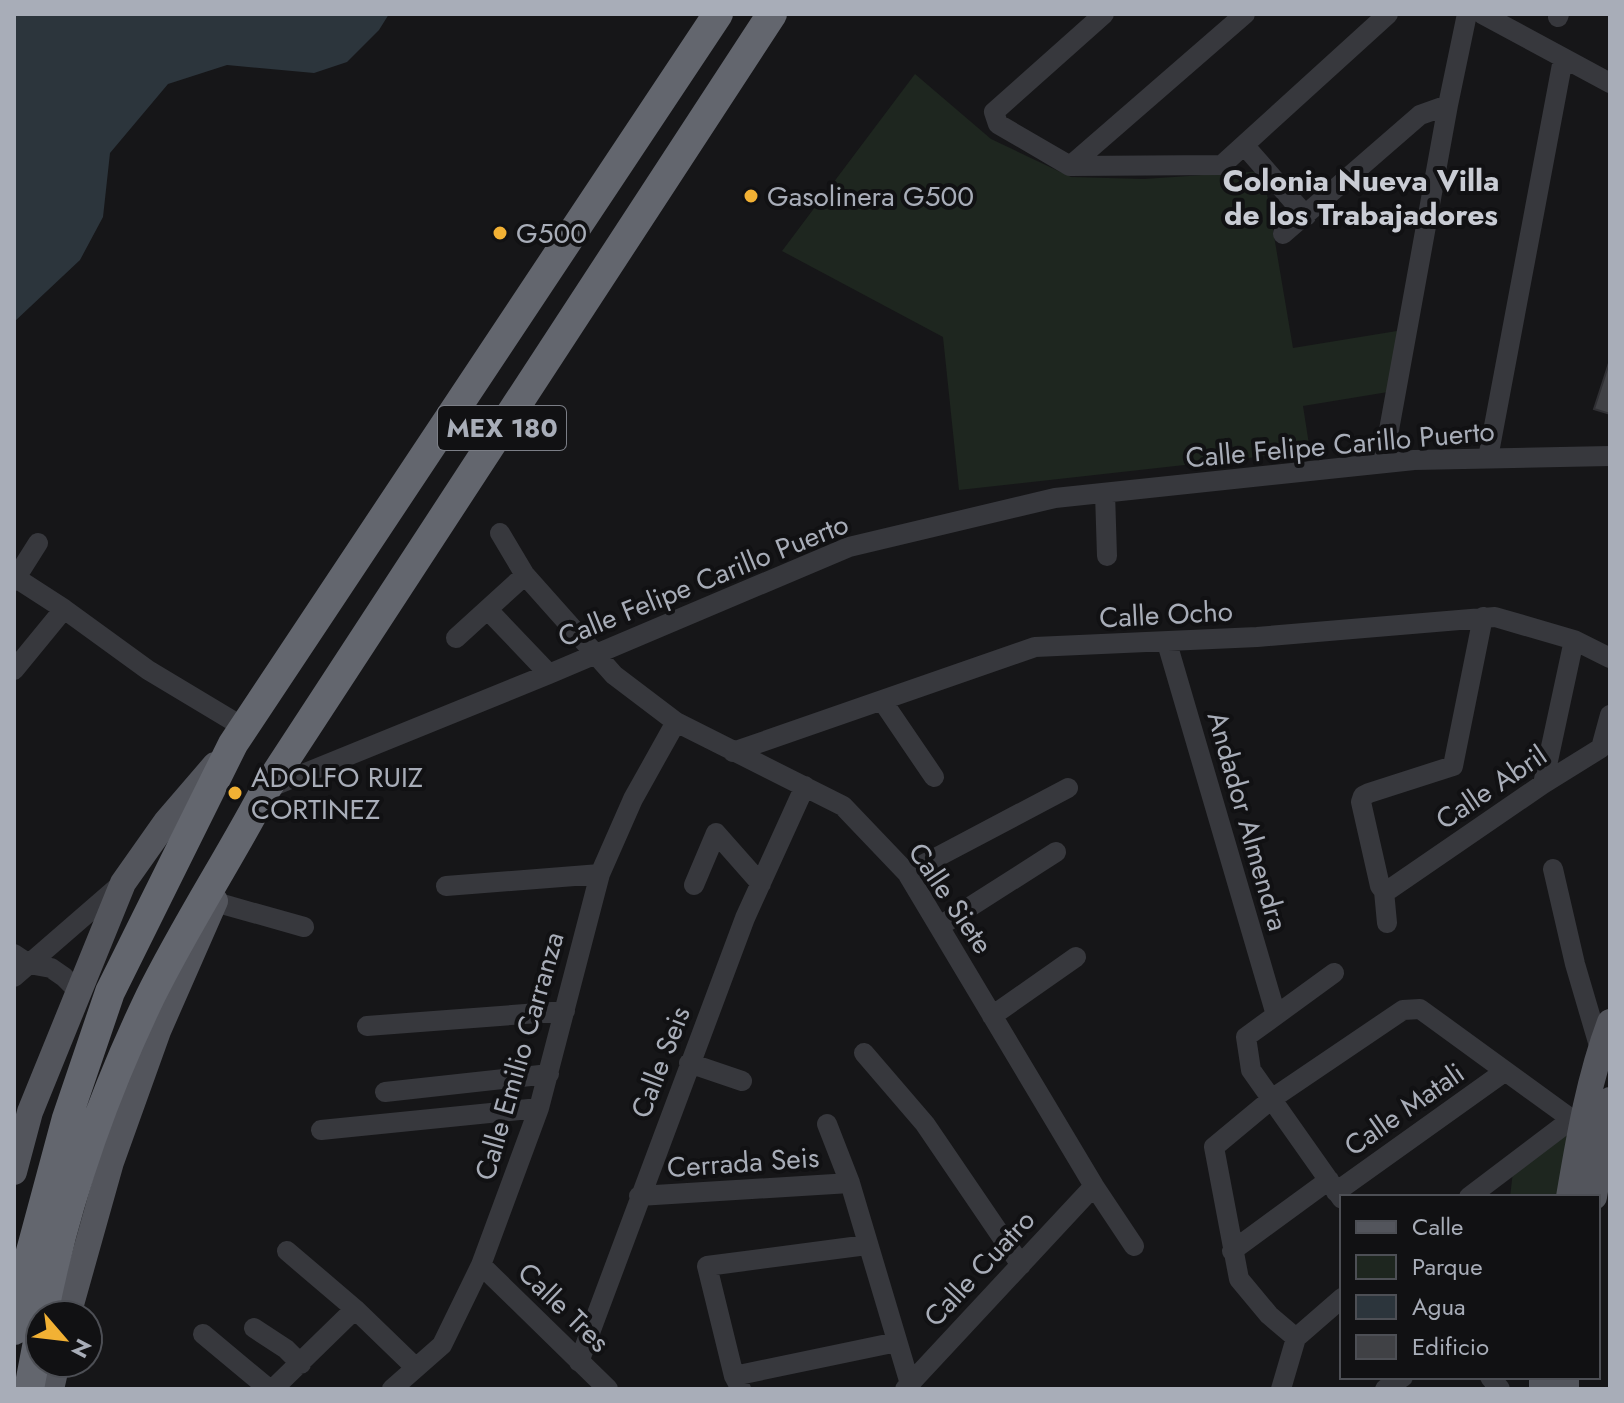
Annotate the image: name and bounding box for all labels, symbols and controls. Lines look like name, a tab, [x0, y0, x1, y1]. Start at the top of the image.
district label: Colonia Nueva Villa de los Trabajadores	[1223, 159, 1499, 236]
place label: Gasolinera G500	[767, 176, 974, 217]
marker: Gasolinera G500	[742, 187, 760, 205]
place label: G500	[516, 213, 587, 254]
marker: G500	[491, 224, 509, 242]
road number: MEX 180	[438, 406, 566, 450]
street label: Calle Felipe Carillo Puerto	[1184, 411, 1496, 478]
street label: Calle Felipe Carillo Puerto	[552, 503, 855, 658]
street label: Calle Ocho	[1098, 591, 1234, 638]
street label: Andador Almendra	[1197, 706, 1298, 936]
street label: Calle Abril	[1428, 735, 1555, 840]
place label: ADOLFO RUIZ CORTINEZ	[251, 757, 423, 830]
marker: ADOLFO RUIZ CORTINEZ	[226, 784, 244, 802]
street label: Calle Siete	[898, 834, 1003, 962]
street label: Calle Emilio Carranza	[464, 927, 575, 1185]
street label: Calle Seis	[620, 1000, 701, 1124]
street label: Calle Matali	[1336, 1053, 1473, 1166]
street label: Cerrada Seis	[666, 1137, 820, 1188]
legend	[1340, 1195, 1600, 1379]
street label: Calle Cuatro	[914, 1201, 1044, 1336]
text: Calle	[1412, 1209, 1463, 1244]
text: Parque	[1412, 1249, 1483, 1284]
street label: Calle Tres	[508, 1253, 619, 1362]
text: Agua	[1412, 1289, 1466, 1324]
north arrow	[24, 1299, 104, 1379]
text: Edificio	[1412, 1329, 1489, 1364]
text: N	[63, 1333, 100, 1364]

